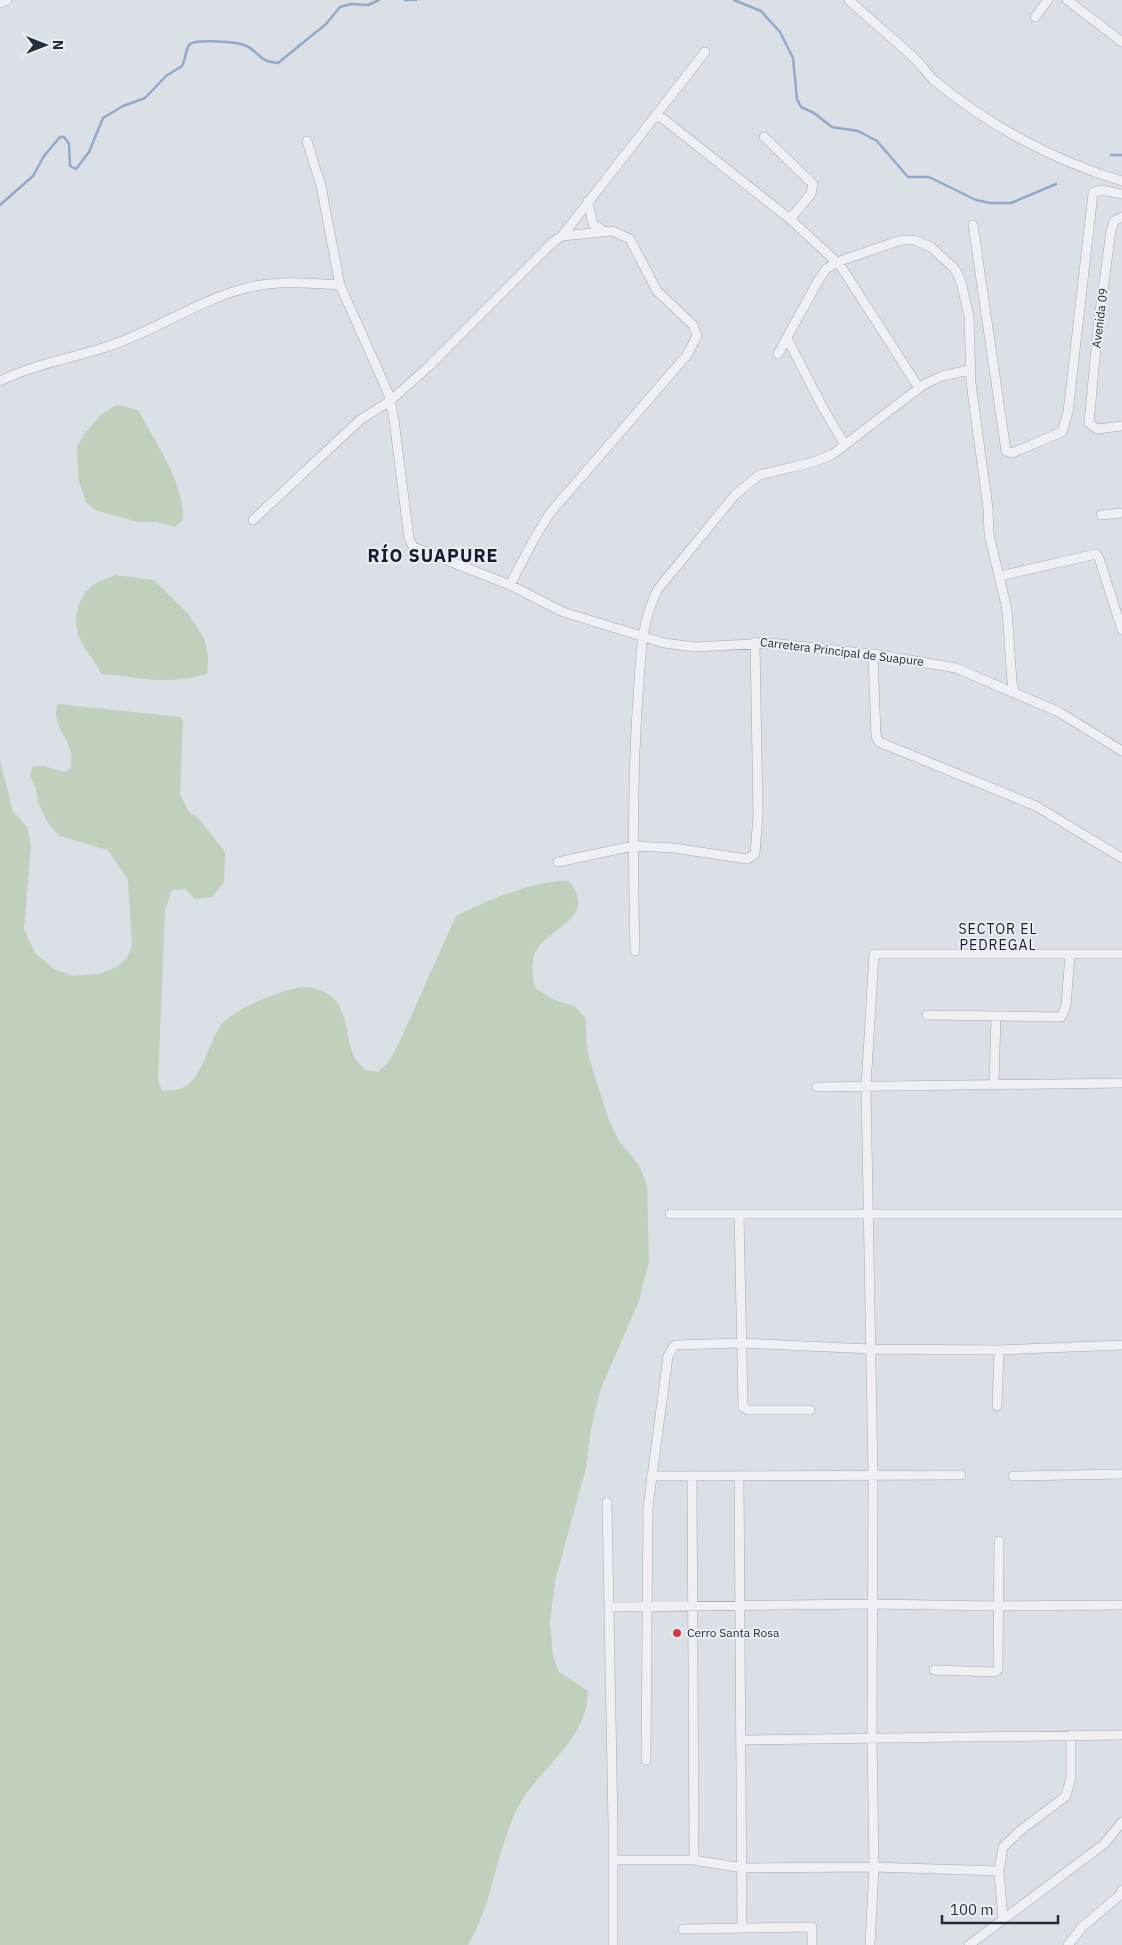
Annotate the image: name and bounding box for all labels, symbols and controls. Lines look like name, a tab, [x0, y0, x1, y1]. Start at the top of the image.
north arrow	[20, 20, 70, 70]
text: N	[49, 40, 67, 50]
street label: Avenida 09	[1088, 287, 1111, 349]
district label: RÍO SUAPURE	[368, 543, 498, 567]
street label: Carretera Principal de Suapure	[759, 634, 925, 669]
district label: SECTOR EL PEDREGAL	[958, 920, 1038, 954]
place label: Cerro Santa Rosa	[687, 1625, 780, 1640]
marker: Cerro Santa Rosa	[671, 1627, 683, 1639]
scale bar	[942, 1892, 1058, 1924]
text: 100 m	[950, 1900, 994, 1919]

